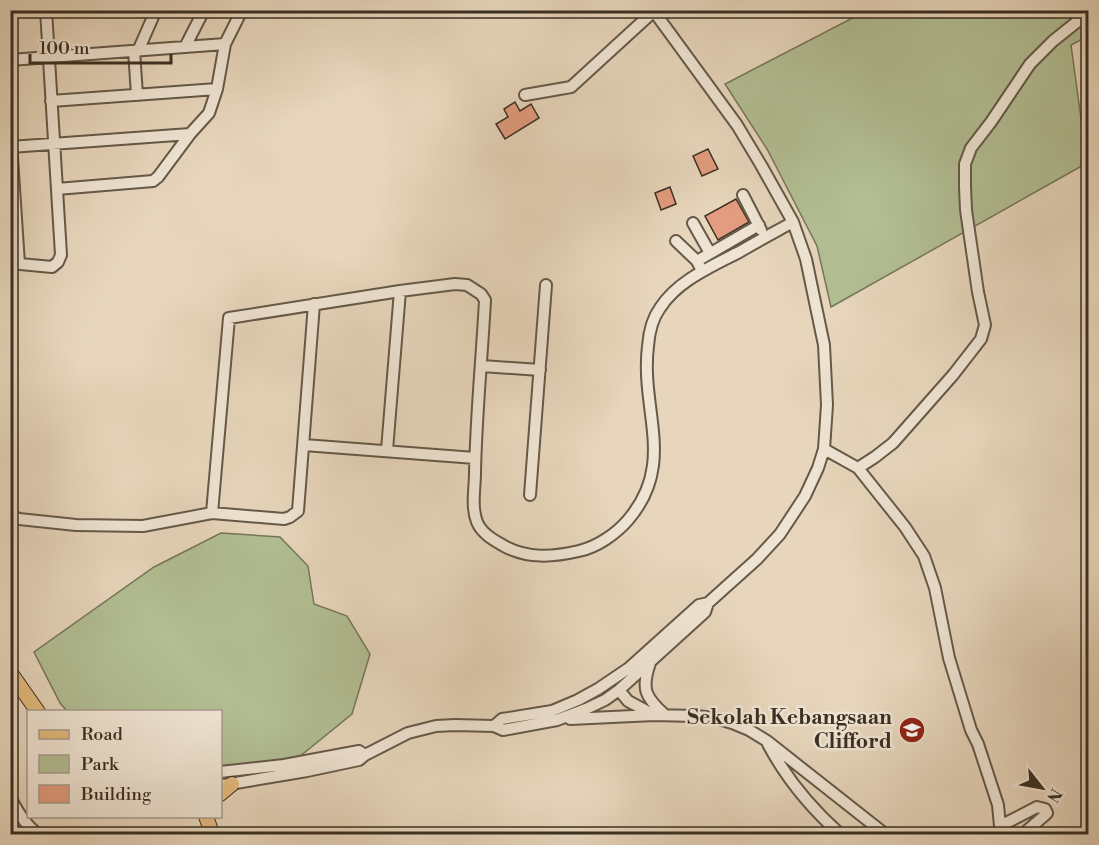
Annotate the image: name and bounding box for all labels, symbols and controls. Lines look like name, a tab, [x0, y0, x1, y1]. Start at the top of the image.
scale bar	[30, 27, 171, 65]
text: 100 m	[39, 37, 90, 60]
place label: Sekolah Kebangsaan Clifford	[687, 705, 892, 755]
legend	[27, 710, 222, 818]
school or university icon: Sekolah Kebangsaan Clifford	[897, 715, 927, 745]
text: Road	[81, 723, 124, 746]
text: Park	[81, 753, 120, 776]
north arrow	[1012, 758, 1072, 818]
text: Building	[80, 783, 152, 806]
text: N	[1042, 785, 1066, 806]

